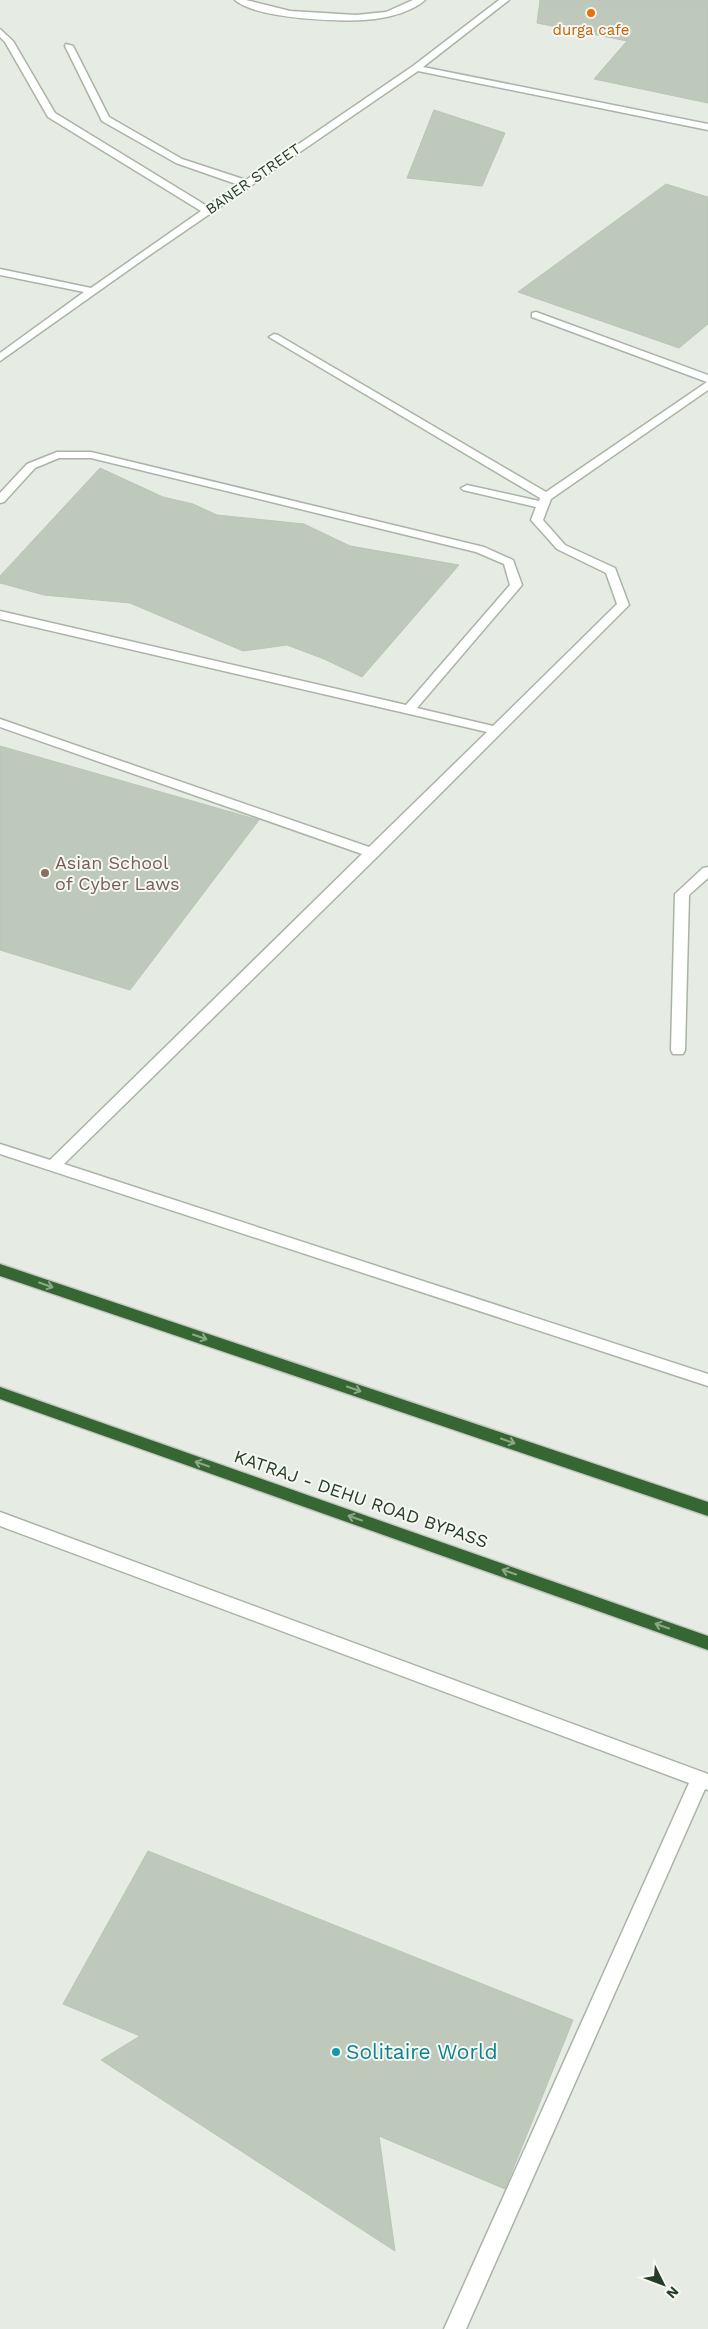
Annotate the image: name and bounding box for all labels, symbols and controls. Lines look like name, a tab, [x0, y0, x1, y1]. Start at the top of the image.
marker: durga cafe	[585, 7, 597, 19]
place label: durga cafe	[553, 21, 629, 39]
street label: BANER STREET	[202, 140, 304, 218]
place label: Asian School of Cyber Laws	[55, 852, 180, 894]
marker: Asian School of Cyber Laws	[39, 867, 51, 879]
one-way arrow	[38, 1281, 54, 1291]
one-way arrow	[192, 1333, 208, 1343]
one-way arrow	[346, 1385, 362, 1395]
one-way arrow	[500, 1437, 516, 1447]
street label: KATRAJ - DEHU ROAD BYPASS	[231, 1445, 491, 1552]
one-way arrow	[194, 1459, 210, 1469]
one-way arrow	[348, 1513, 364, 1523]
one-way arrow	[501, 1567, 517, 1576]
one-way arrow	[655, 1621, 670, 1630]
place label: Solitaire World	[346, 2039, 498, 2064]
marker: Solitaire World	[330, 2046, 342, 2058]
north arrow	[638, 2259, 688, 2309]
text: N	[663, 2283, 682, 2302]

